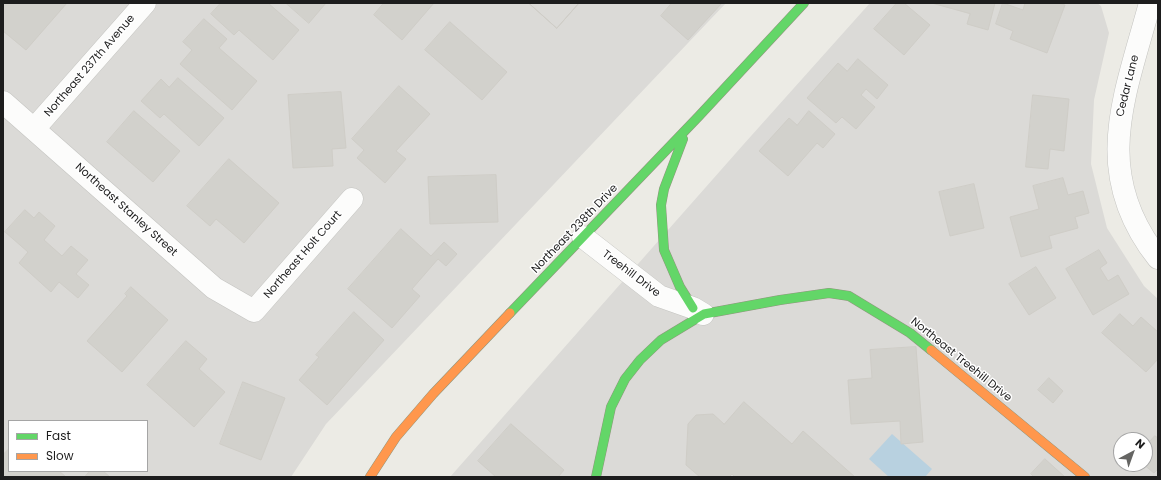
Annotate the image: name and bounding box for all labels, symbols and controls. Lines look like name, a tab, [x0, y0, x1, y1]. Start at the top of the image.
street label: Northeast 237th Avenue	[42, 12, 138, 120]
street label: Cedar Lane	[1114, 54, 1142, 118]
street label: Northeast Stanley Street	[72, 161, 180, 259]
street label: Northeast 238th Drive	[529, 182, 621, 276]
street label: Northeast Holt Court	[261, 208, 345, 302]
street label: Treehill Drive	[599, 248, 663, 300]
street label: Northeast Treehill Drive	[908, 315, 1014, 405]
legend	[8, 420, 148, 472]
text: Fast	[46, 427, 71, 444]
north arrow	[1113, 432, 1153, 472]
text: N	[1132, 435, 1149, 452]
text: Slow	[46, 447, 74, 464]

